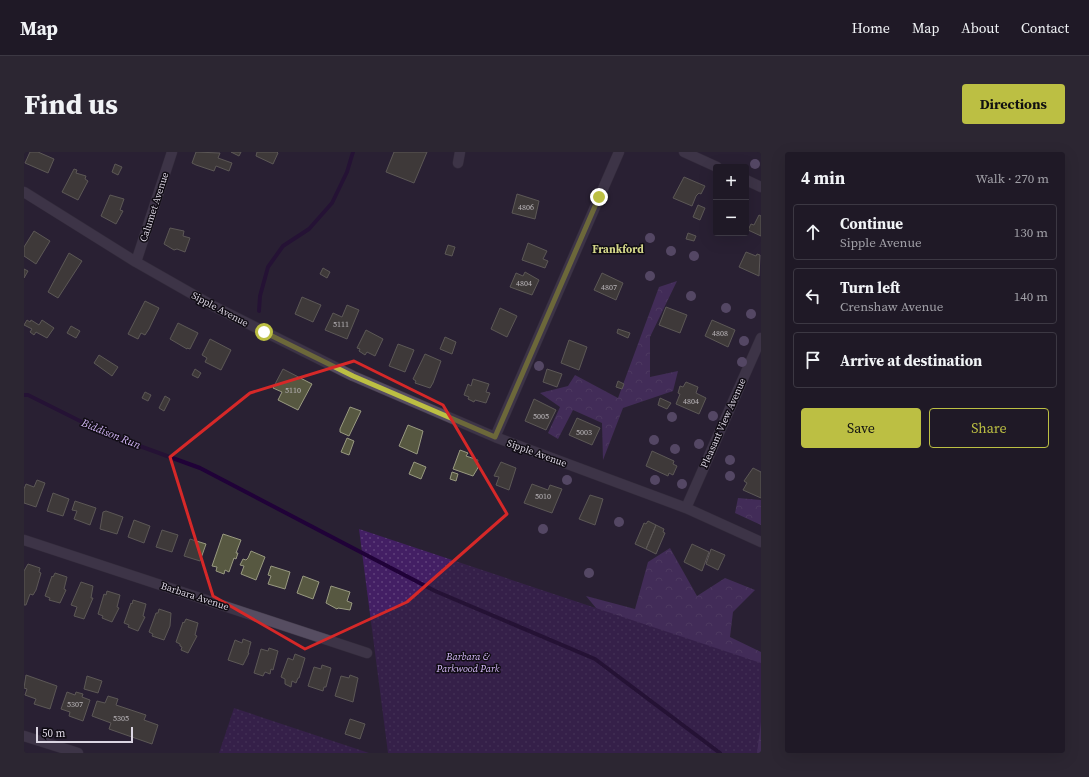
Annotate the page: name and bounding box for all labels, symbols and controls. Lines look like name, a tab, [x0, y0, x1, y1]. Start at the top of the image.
text: Map	[20, 15, 58, 41]
text: Home	[852, 18, 890, 38]
text: Map	[912, 18, 939, 38]
text: About	[961, 18, 999, 38]
text: Contact	[1021, 18, 1069, 38]
button: Directions	[962, 84, 1065, 124]
text: Find us	[24, 85, 118, 123]
map controls	[713, 164, 749, 236]
button: +	[713, 164, 749, 200]
text: 4 min	[801, 166, 845, 190]
street label: Calumet Avenue	[137, 170, 171, 244]
text: Walk · 270 m	[976, 170, 1049, 187]
route end	[590, 188, 608, 206]
button: −	[713, 200, 749, 236]
house number: 4806	[518, 202, 534, 213]
text: Continue	[840, 213, 903, 234]
icon: ahead	[802, 221, 824, 243]
text: 130 m	[1014, 224, 1048, 241]
text: Sipple Avenue	[840, 234, 922, 251]
district label: Frankford	[592, 242, 644, 257]
text: Turn left	[840, 277, 900, 298]
house number: 4804	[516, 278, 532, 289]
house number: 4807	[601, 282, 617, 293]
icon: left	[802, 285, 824, 307]
text: 140 m	[1014, 288, 1048, 305]
street label: Sipple Avenue	[189, 289, 251, 329]
text: Crenshaw Avenue	[840, 298, 943, 315]
house number: 5111	[333, 319, 349, 330]
route start	[255, 323, 273, 341]
house number: 4808	[712, 328, 728, 339]
icon: arrive	[802, 349, 824, 371]
text: Arrive at destination	[840, 350, 982, 371]
street label: Pleasant View Avenue	[697, 376, 749, 470]
house number: 5110	[285, 385, 301, 396]
house number: 4804	[683, 396, 699, 407]
button: Save	[801, 408, 921, 448]
button: Share	[929, 408, 1049, 448]
house number: 5005	[533, 411, 549, 422]
water label: Biddison Run	[78, 415, 144, 453]
house number: 5003	[576, 427, 592, 438]
street label: Sipple Avenue	[505, 436, 569, 470]
house number: 5010	[535, 491, 551, 502]
street label: Barbara Avenue	[159, 579, 231, 613]
park label: Barbara & Parkwood Park	[436, 650, 500, 675]
house number: 5307	[67, 699, 83, 710]
house number: 5305	[113, 713, 129, 724]
scale bar	[36, 725, 133, 744]
text: 50 m	[42, 726, 65, 741]

